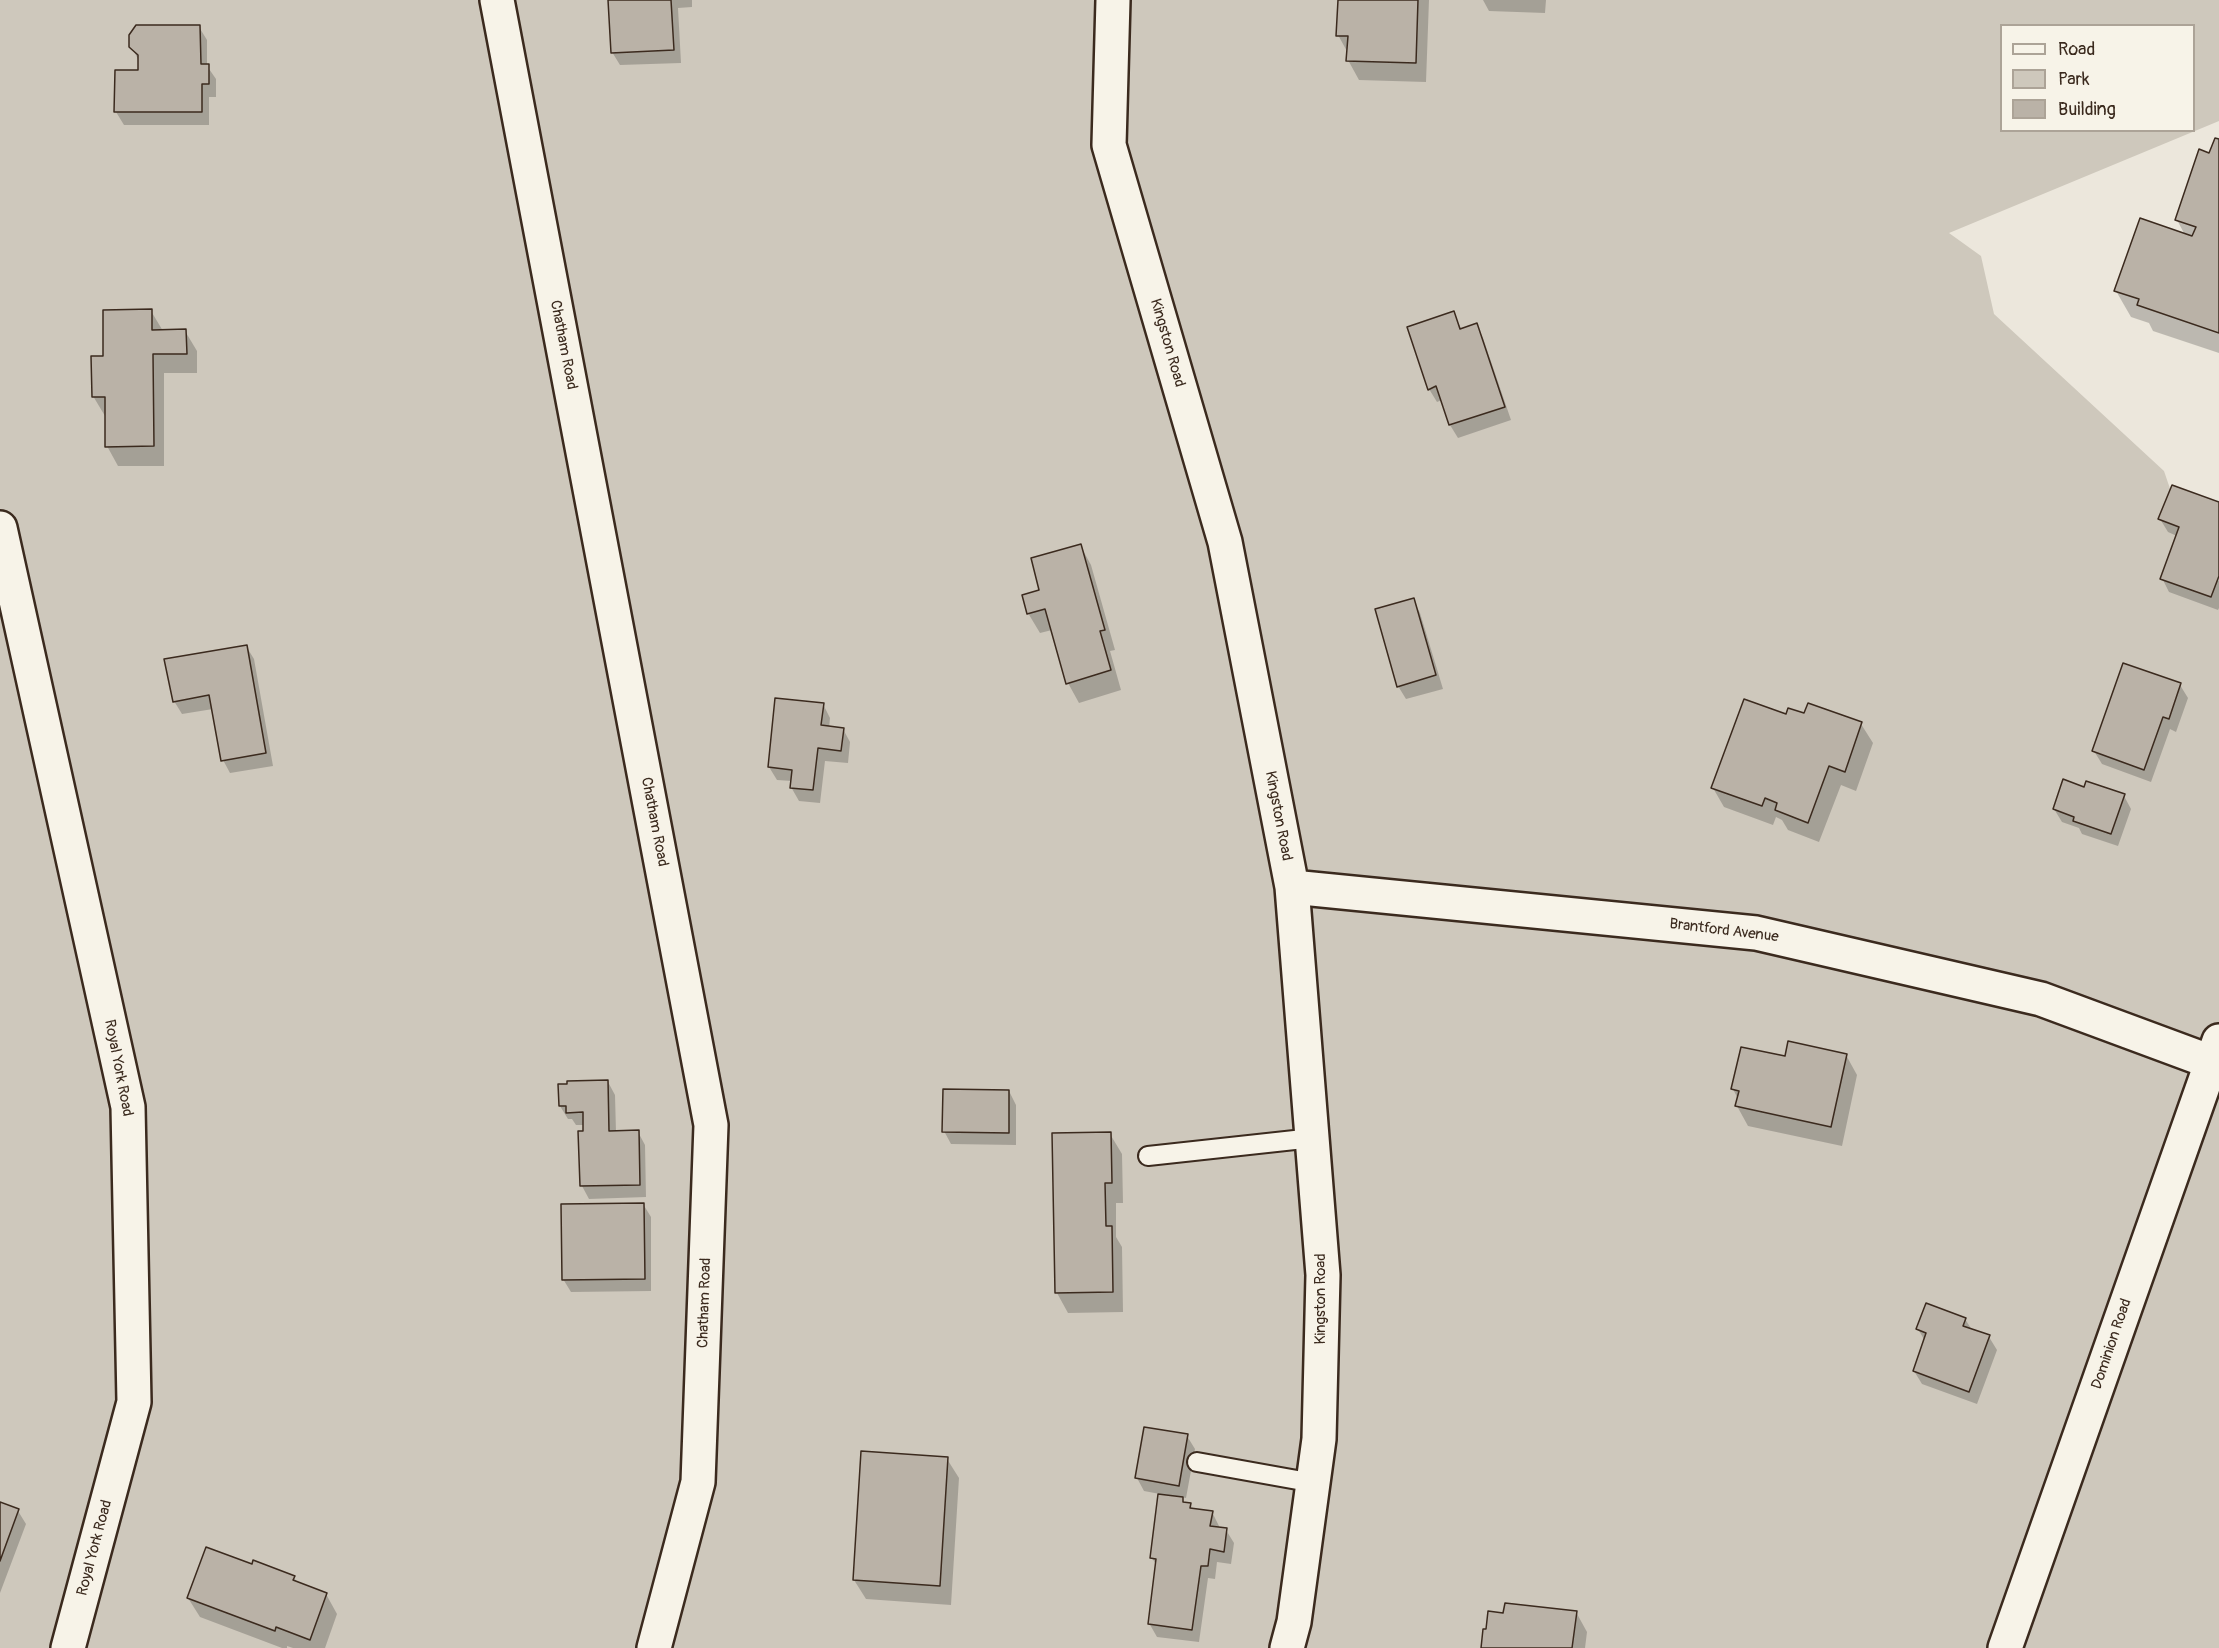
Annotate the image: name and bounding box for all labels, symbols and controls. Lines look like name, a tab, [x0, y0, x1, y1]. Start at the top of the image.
legend	[2000, 24, 2195, 132]
text: Road	[2058, 38, 2095, 61]
text: Park	[2058, 68, 2090, 91]
text: Building	[2058, 98, 2116, 121]
street label: Kingston Road	[1146, 297, 1188, 389]
street label: Chatham Road	[546, 299, 580, 391]
street label: Kingston Road	[1260, 770, 1296, 862]
street label: Chatham Road	[637, 776, 671, 868]
street label: Brantford Avenue	[1668, 915, 1780, 947]
street label: Royal York Road	[100, 1018, 136, 1118]
street label: Kingston Road	[1312, 1253, 1330, 1345]
street label: Chatham Road	[694, 1257, 716, 1349]
street label: Dominion Road	[2088, 1296, 2136, 1392]
street label: Royal York Road	[74, 1498, 116, 1598]

